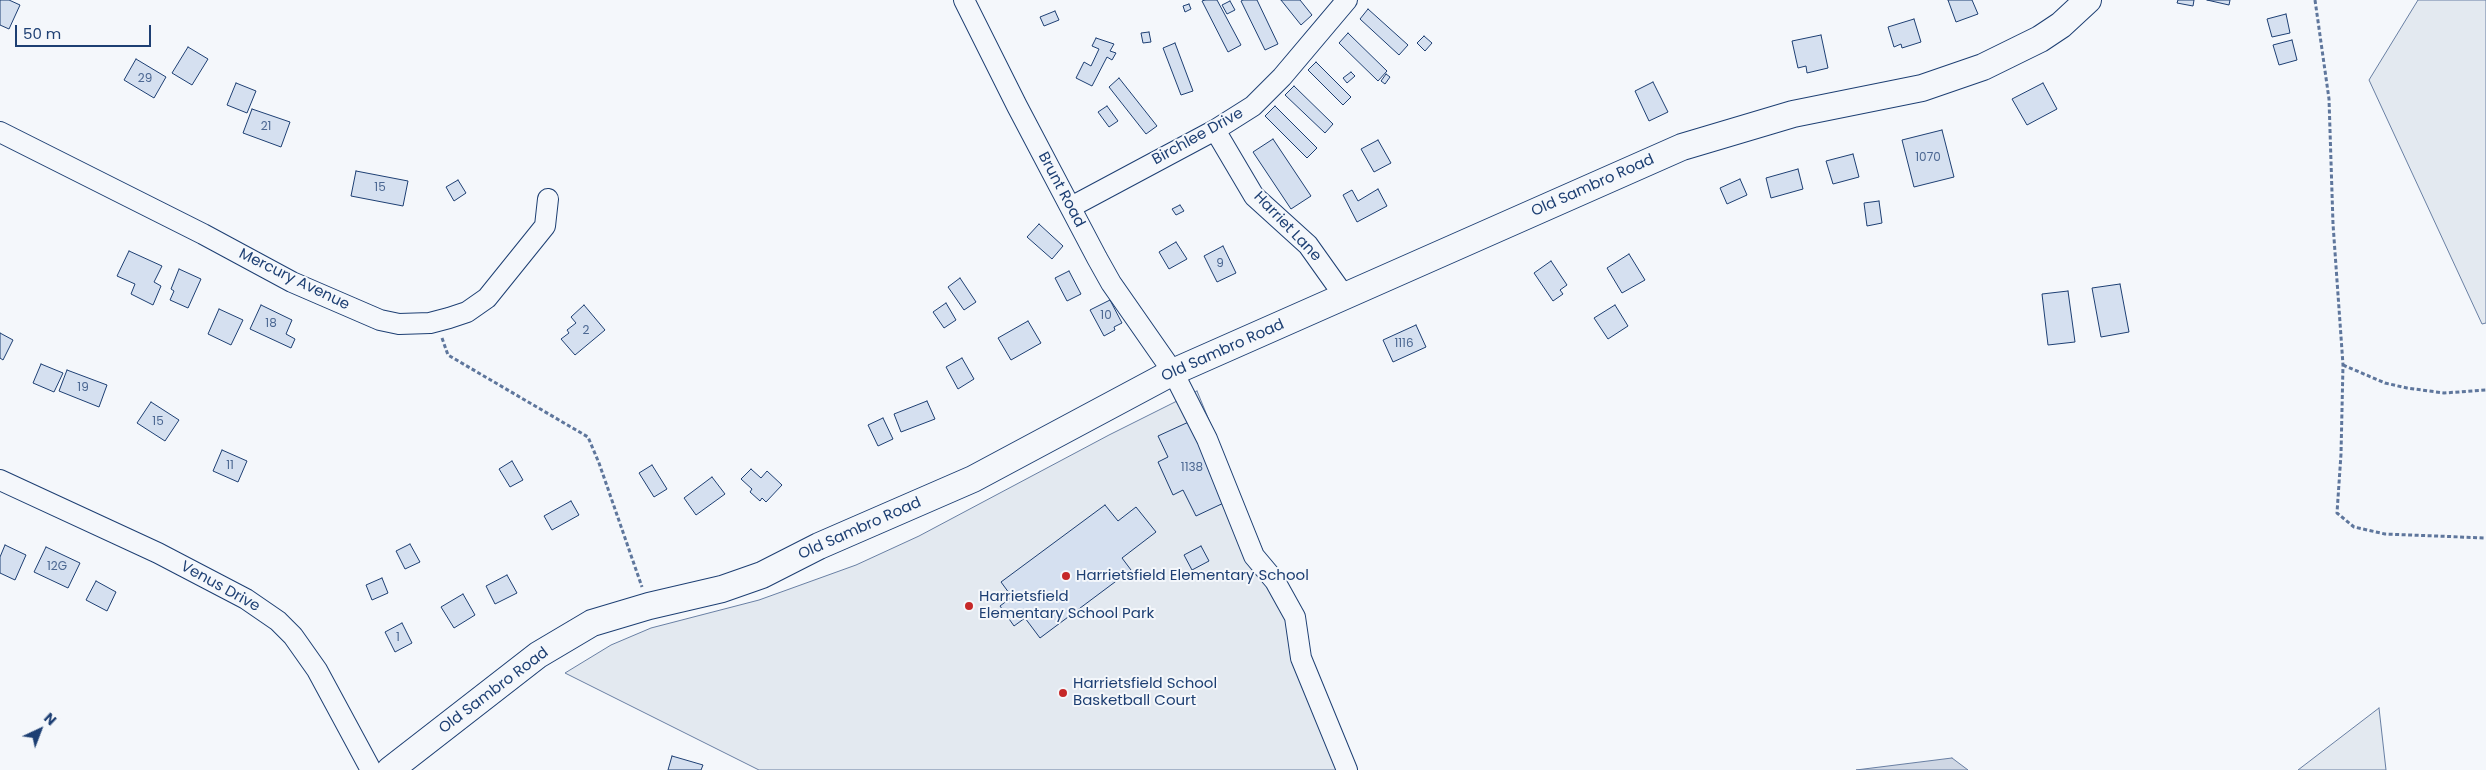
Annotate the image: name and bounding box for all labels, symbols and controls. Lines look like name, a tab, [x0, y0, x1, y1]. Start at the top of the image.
scale bar	[18, 15, 154, 47]
text: 50 m	[23, 23, 61, 44]
house number: 29	[138, 72, 152, 86]
street label: Birchlee Drive	[1149, 105, 1247, 169]
house number: 21	[261, 120, 271, 134]
street label: Brunt Road	[1034, 149, 1088, 231]
street label: Old Sambro Road	[1529, 151, 1657, 221]
house number: 1070	[1915, 151, 1941, 165]
house number: 15	[374, 181, 386, 195]
street label: Harriet Lane	[1249, 188, 1325, 266]
street label: Mercury Avenue	[236, 245, 352, 315]
house number: 9	[1216, 257, 1224, 271]
house number: 10	[1100, 309, 1112, 323]
street label: Old Sambro Road	[1159, 316, 1287, 386]
house number: 18	[265, 317, 277, 331]
house number: 2	[583, 324, 589, 338]
house number: 1116	[1394, 337, 1414, 351]
house number: 19	[77, 381, 89, 395]
house number: 15	[152, 415, 164, 429]
house number: 11	[226, 459, 234, 473]
house number: 1138	[1181, 461, 1203, 475]
street label: Old Sambro Road	[796, 494, 924, 564]
street label: Venus Drive	[177, 558, 263, 616]
house number: 12G	[47, 560, 67, 574]
place label: Harrietsfield Elementary School	[1076, 567, 1309, 585]
marker: Harrietsfield Elementary School	[1060, 570, 1072, 582]
place label: Harrietsfield Elementary School Park	[979, 588, 1154, 623]
marker: Harrietsfield Elementary School Park	[963, 600, 975, 612]
house number: 1	[396, 631, 400, 645]
street label: Old Sambro Road	[436, 644, 552, 738]
place label: Harrietsfield School Basketball Court	[1073, 675, 1217, 710]
marker: Harrietsfield School Basketball Court	[1057, 687, 1069, 699]
north arrow	[15, 705, 65, 755]
text: N	[40, 708, 61, 730]

